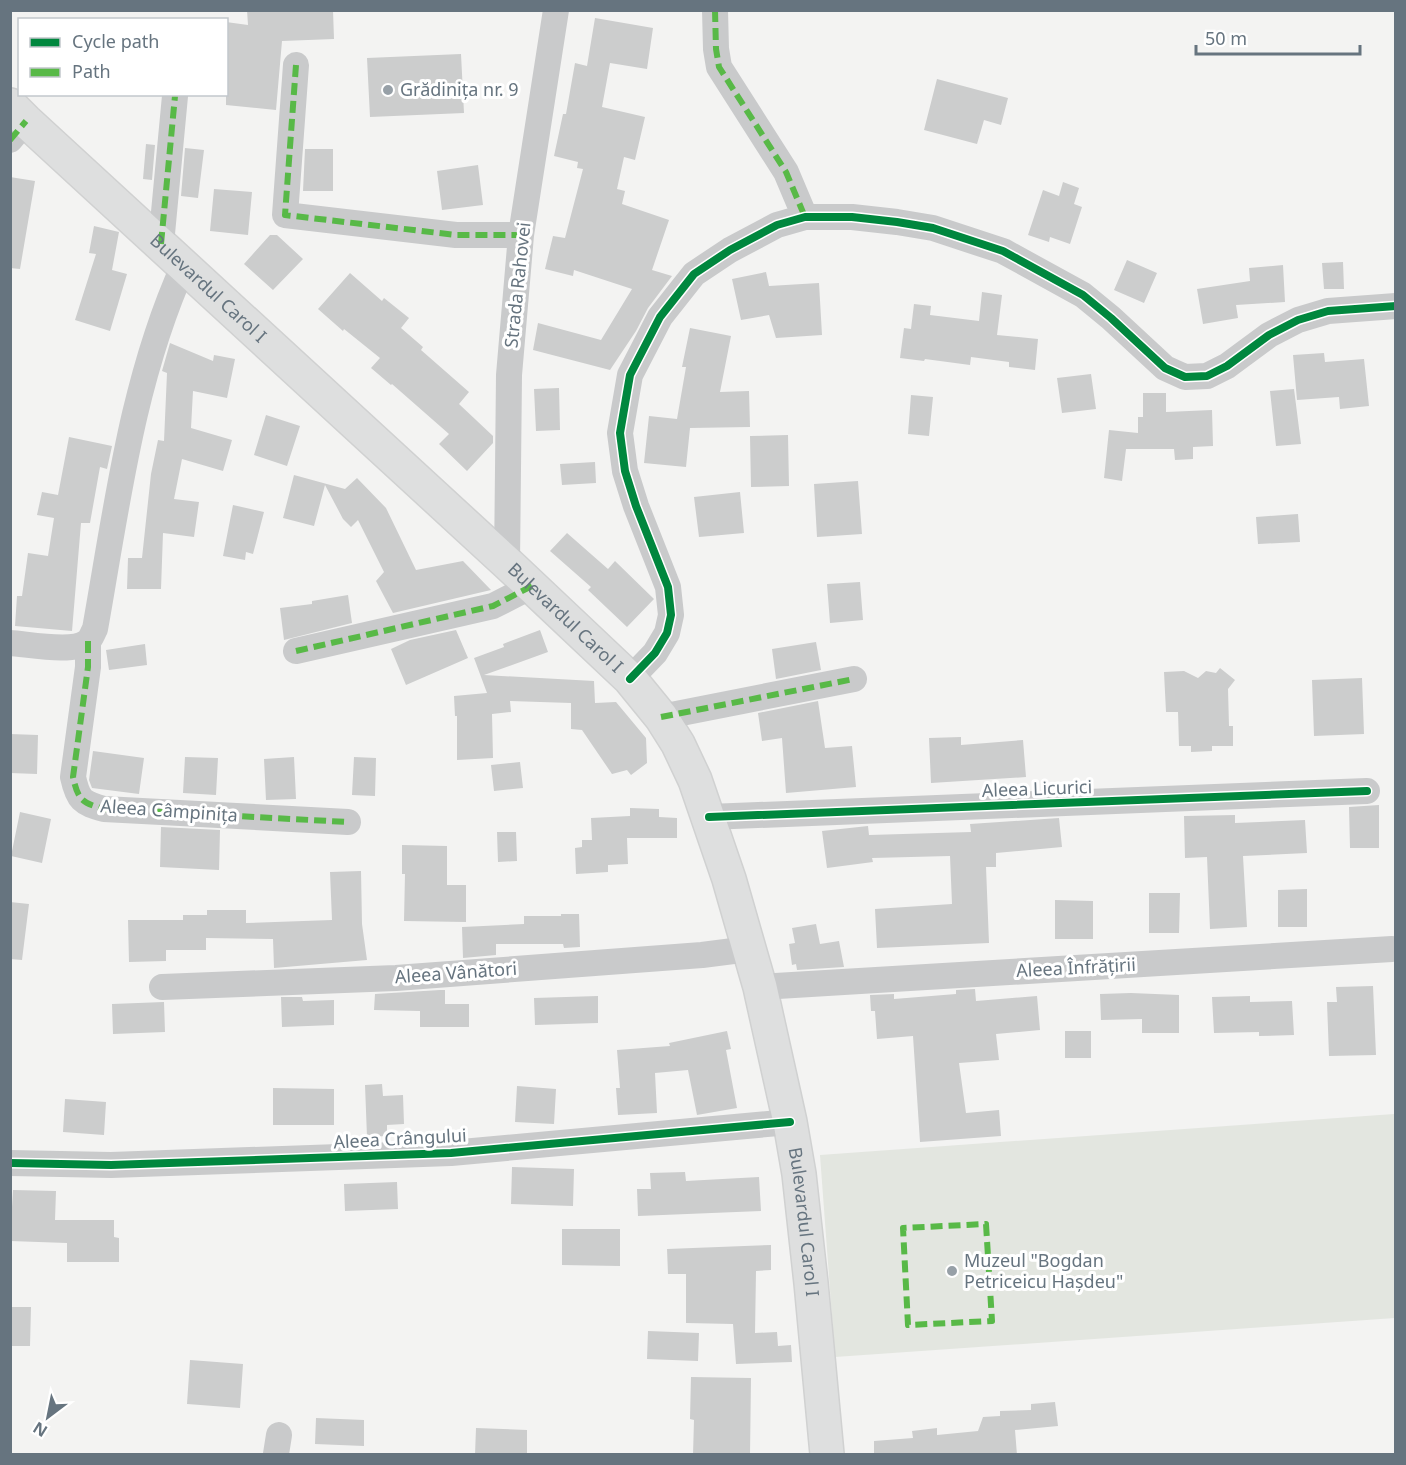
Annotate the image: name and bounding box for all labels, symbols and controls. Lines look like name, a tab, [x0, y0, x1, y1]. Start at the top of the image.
legend	[18, 18, 228, 96]
scale bar	[1196, 18, 1360, 56]
text: 50 m	[1205, 26, 1247, 50]
text: Cycle path	[72, 29, 159, 53]
text: Path	[72, 59, 111, 83]
place label: Grădinița nr. 9	[400, 77, 519, 101]
marker: Grădinița nr. 9	[381, 83, 395, 97]
street label: Strada Rahovei	[498, 221, 536, 349]
street label: Bulevardul Carol I	[145, 228, 272, 347]
street label: Bulevardul Carol I	[503, 557, 629, 677]
street label: Aleea Licurici	[981, 774, 1093, 802]
street label: Aleea Câmpinița	[100, 793, 239, 827]
street label: Aleea Înfrățirii	[1016, 952, 1136, 982]
street label: Aleea Vânători	[394, 956, 518, 988]
street label: Aleea Crângului	[333, 1123, 467, 1153]
street label: Bulevardul Carol I	[784, 1145, 825, 1298]
place label: Muzeul "Bogdan Petriceicu Hașdeu"	[964, 1248, 1123, 1293]
marker: Muzeul "Bogdan Petriceicu Hașdeu"	[945, 1264, 959, 1278]
north arrow	[18, 1387, 78, 1447]
text: N	[29, 1417, 51, 1442]

